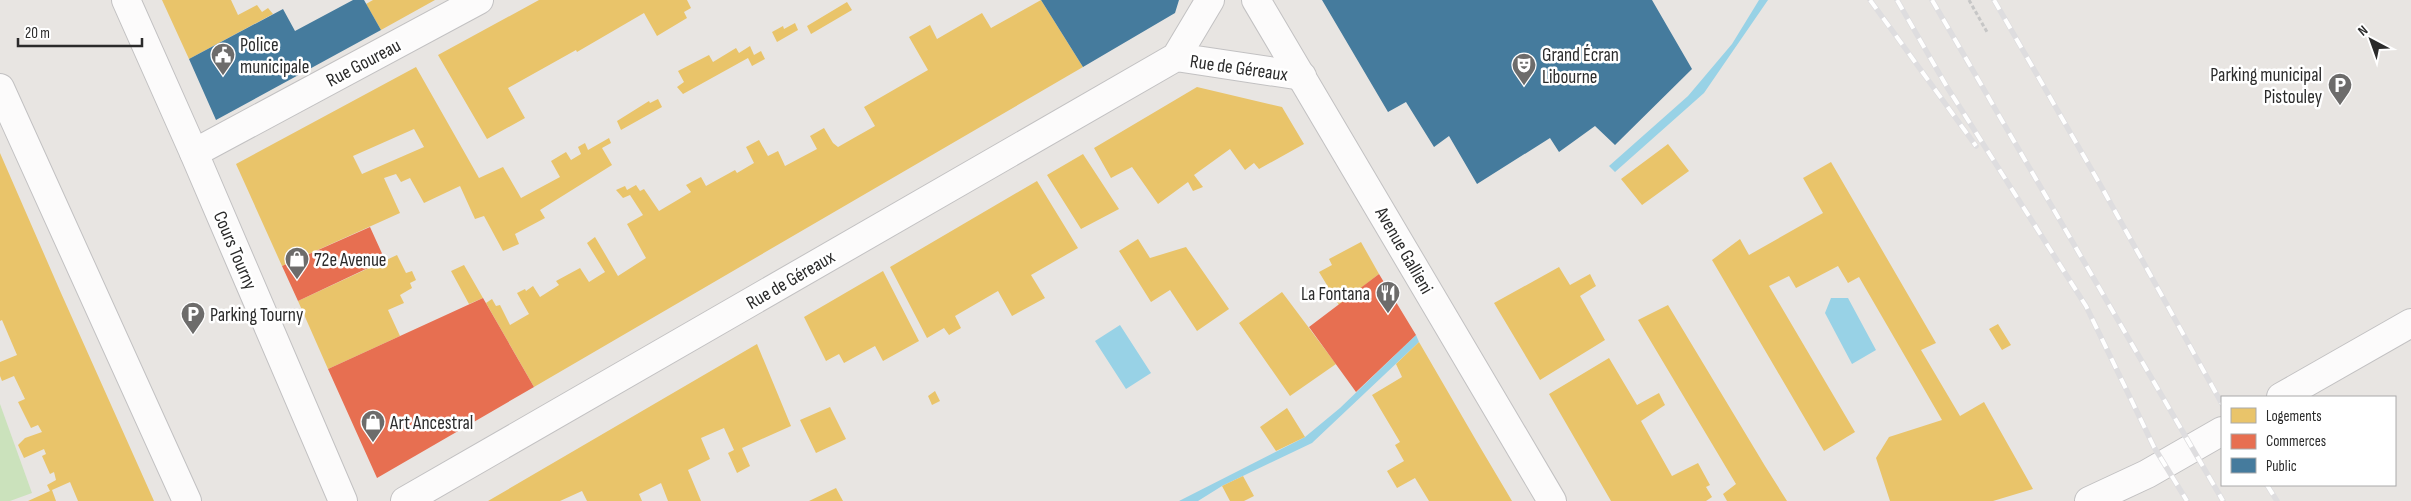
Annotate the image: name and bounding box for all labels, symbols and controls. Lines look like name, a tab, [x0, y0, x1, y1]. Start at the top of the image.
scale bar	[18, 15, 141, 47]
north arrow	[2346, 15, 2396, 65]
text: N	[2354, 22, 2371, 39]
text: 20 m	[25, 24, 50, 43]
place label: Police municipale	[240, 34, 309, 79]
street label: Rue Goureau	[323, 34, 405, 92]
public building icon: Police municipale	[210, 42, 236, 76]
place label: Grand Écran Libourne	[1542, 44, 1619, 89]
street label: Rue de Géreaux	[1189, 50, 1289, 87]
theatre icon: Grand Écran Libourne	[1511, 52, 1537, 86]
place label: Parking municipal Pistouley	[2210, 64, 2323, 109]
parking icon: Parking municipal Pistouley	[2327, 72, 2353, 106]
street label: Avenue Gallieni	[1369, 202, 1438, 298]
street label: Cours Tourny	[208, 208, 262, 294]
shop icon: 72e Avenue	[284, 246, 310, 280]
street label: Rue de Géreaux	[742, 246, 839, 315]
place label: 72e Avenue	[314, 249, 387, 272]
restaurant icon: La Fontana	[1375, 280, 1401, 314]
place label: La Fontana	[1301, 283, 1370, 306]
parking icon: Parking Tourny	[180, 301, 206, 335]
place label: Parking Tourny	[210, 304, 304, 327]
legend	[2221, 396, 2396, 486]
text: Logements	[2266, 407, 2322, 426]
shop icon: Art Ancestral	[360, 409, 386, 443]
place label: Art Ancestral	[389, 412, 473, 435]
text: Commerces	[2266, 432, 2326, 451]
text: Public	[2266, 457, 2297, 476]

